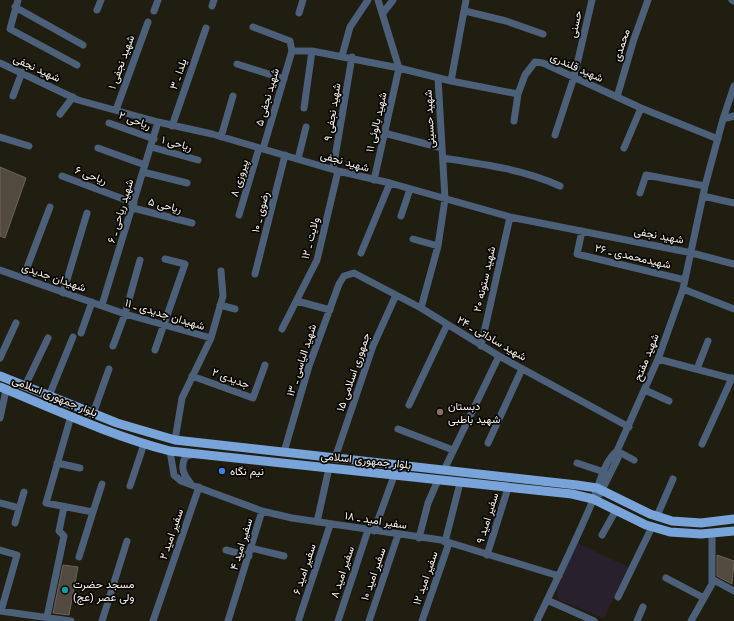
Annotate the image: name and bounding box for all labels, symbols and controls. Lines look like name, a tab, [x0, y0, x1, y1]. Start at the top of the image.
street label: حسنی	[566, 9, 585, 39]
street label: محمدی	[610, 27, 633, 63]
street label: شهید نجفی ۱	[106, 33, 137, 91]
street label: شهید قلندری	[548, 50, 606, 85]
street label: شهید نجفی	[11, 52, 63, 85]
street label: یلدا ـ ۳	[167, 57, 190, 91]
street label: شهید نجفی ۵	[253, 66, 282, 128]
street label: شهید نجفی ۹	[321, 82, 344, 142]
street label: شهید حسینی	[421, 89, 438, 149]
street label: شهید بالوئی ۱۱	[363, 91, 390, 153]
street label: ریاحی ۲	[117, 109, 153, 132]
street label: ریاحی ۱	[160, 133, 194, 154]
street label: شهید نجفی	[319, 148, 371, 175]
street label: پیروزی ۸	[228, 158, 252, 199]
street label: ریاحی ۶	[73, 163, 109, 188]
street label: شهید ریاحی ـ ۶	[105, 177, 136, 245]
street label: رضوی ـ ۱۰	[249, 190, 272, 234]
street label: ریاحی ۵	[147, 195, 183, 216]
street label: ولایت ـ ۱۲	[299, 216, 322, 261]
street label: شهید نجفی	[633, 224, 685, 247]
street label: شهیدمحمدی ـ ۲۶	[594, 241, 672, 272]
street label: شهید ستونه ۲۰	[471, 245, 498, 313]
street label: شهیدان جدیدی	[20, 260, 88, 295]
street label: شهیدان جدیدی ـ ۱۱	[123, 296, 207, 333]
street label: شهید ساداتی ـ ۲۴	[455, 313, 529, 364]
street label: شهید الیاسی ـ ۱۳	[284, 322, 319, 398]
street label: جمهوری اسلامی ۱۵	[334, 331, 373, 413]
street label: شهید مفتح	[631, 331, 663, 383]
street label: جدیدی ۲	[210, 366, 251, 391]
street label: بلوار جمهوری اسلامی	[10, 373, 99, 419]
place label: دبستان شهید باطبی	[448, 400, 501, 426]
marker: دبستان شهید باطبی	[435, 407, 445, 417]
street label: بلوار جمهوری اسلامی	[320, 449, 412, 472]
place label: نیم نگاه	[230, 465, 264, 479]
marker: نیم نگاه	[217, 466, 227, 476]
street label: سفیر امید ۹	[474, 491, 501, 545]
street label: سفیر امید ۲	[157, 507, 186, 561]
street label: سفیر امید ـ ۱۸	[344, 509, 408, 532]
street label: سفیر امید ۴	[227, 516, 256, 572]
street label: سفیر امید ۶	[290, 542, 319, 596]
street label: سفیر امید ۸	[328, 544, 357, 600]
street label: سفیر امید ۱۰	[358, 546, 389, 602]
street label: سفیر امید ۱۲	[410, 549, 441, 607]
place label: مسجد حضرت ولی عصر (عج)	[73, 578, 135, 605]
marker: مسجد حضرت ولی عصر (عج)	[60, 585, 70, 595]

